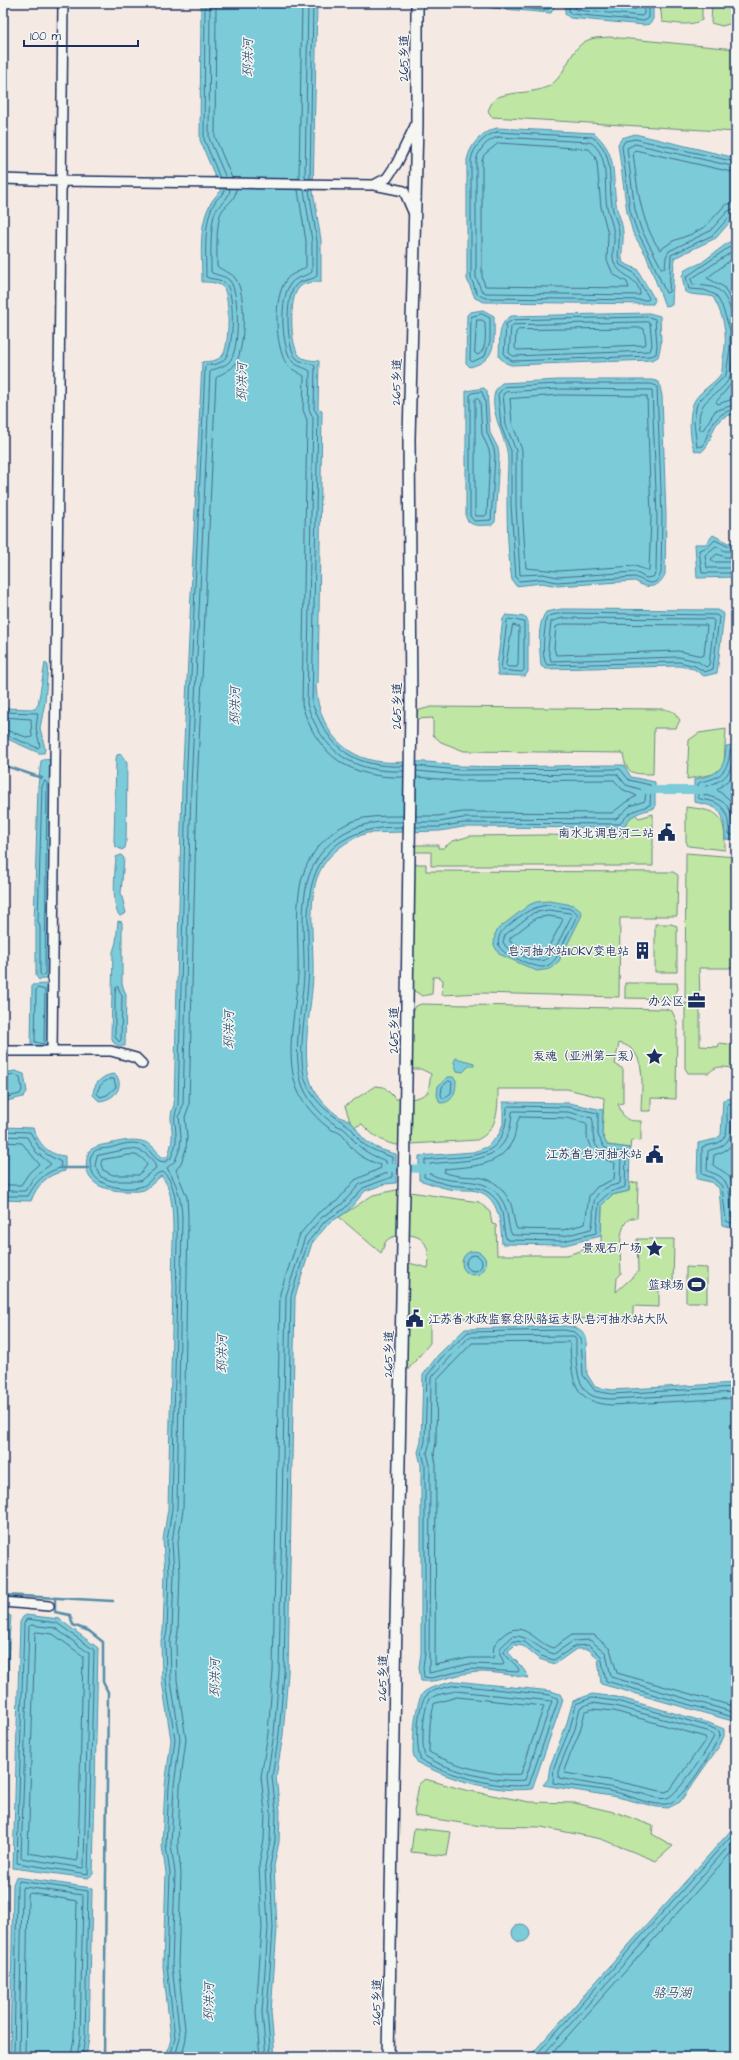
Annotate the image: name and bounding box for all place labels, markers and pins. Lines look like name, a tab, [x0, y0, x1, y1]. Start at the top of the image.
public building icon: 南水北调皂河二站	[657, 823, 677, 843]
place label: 南水北调皂河二站	[558, 825, 654, 842]
building icon: 皂河抽水站110KV变电站	[632, 941, 652, 961]
place label: 皂河抽水站110KV变电站	[508, 943, 629, 960]
office icon: 办公区	[687, 991, 707, 1011]
place label: 办公区	[648, 993, 684, 1010]
place icon: 泵魂（亚洲第一泵）	[644, 1046, 664, 1066]
place label: 泵魂（亚洲第一泵）	[533, 1048, 641, 1065]
public building icon: 江苏省皂河抽水站	[645, 1144, 665, 1164]
place label: 江苏省皂河抽水站	[546, 1146, 642, 1163]
place icon: 景观石广场	[645, 1238, 665, 1258]
place label: 景观石广场	[582, 1240, 642, 1257]
sports icon: 篮球场	[687, 1275, 707, 1295]
place label: 篮球场	[648, 1277, 684, 1294]
public building icon: 江苏省水政监察总队骆运支队皂河抽水站大队	[405, 1309, 425, 1329]
place label: 江苏省水政监察总队骆运支队皂河抽水站大队	[428, 1311, 668, 1328]

